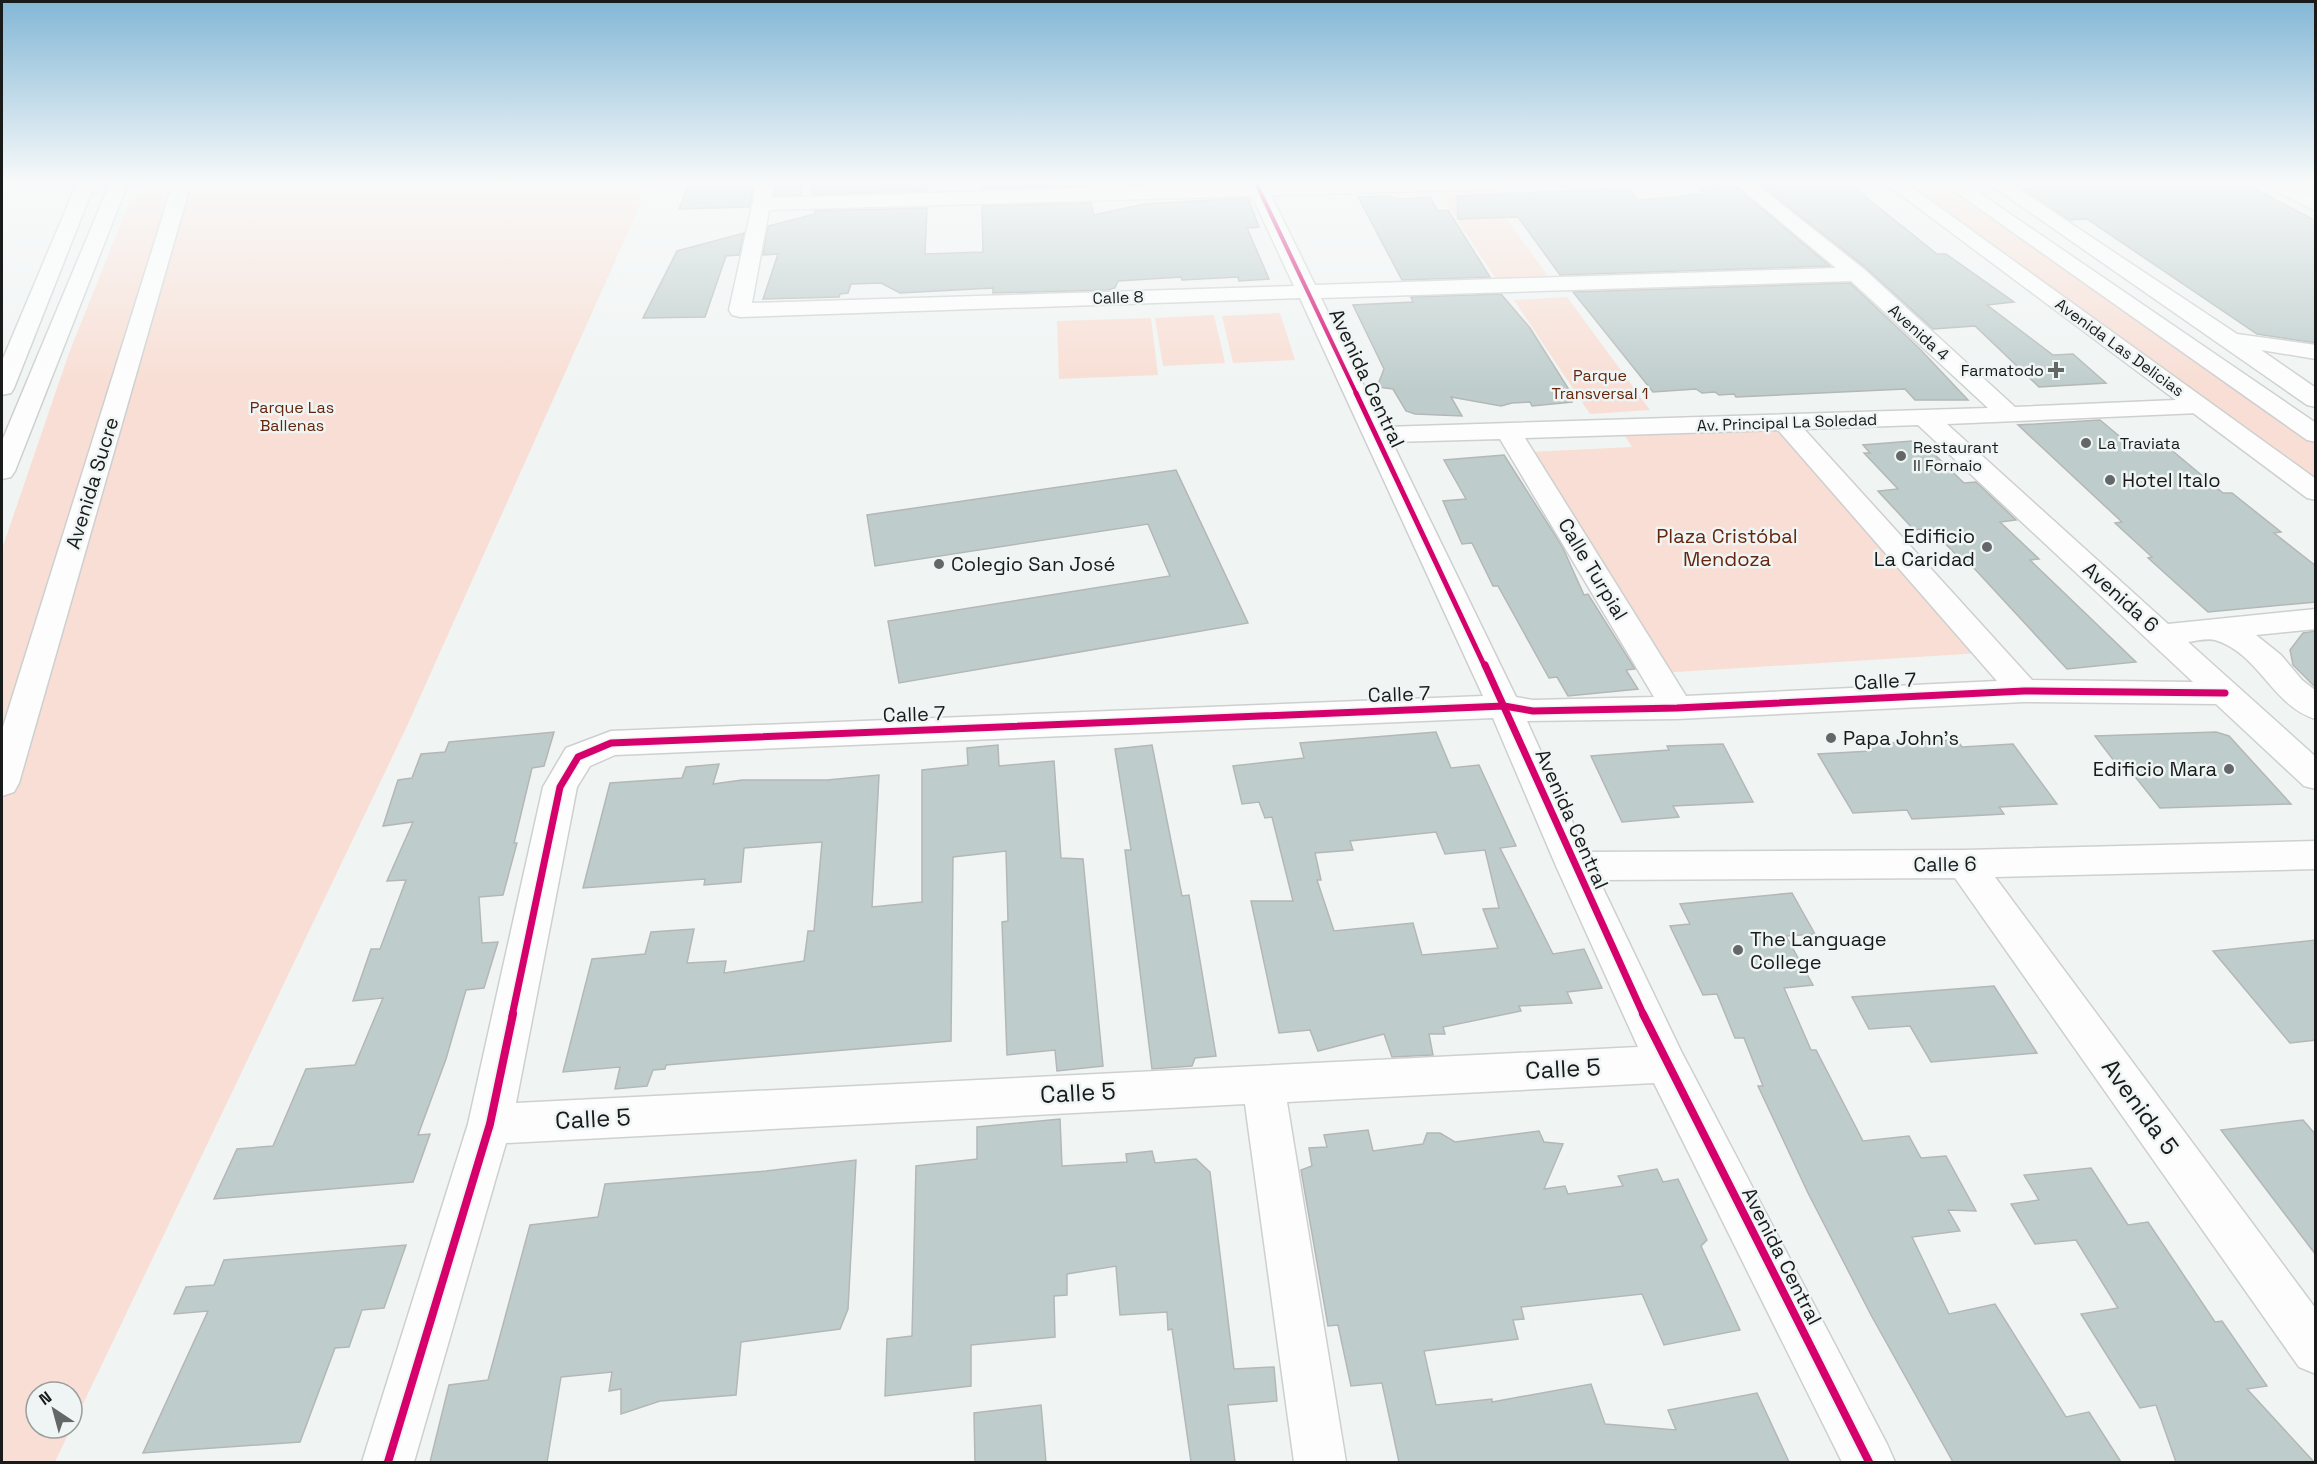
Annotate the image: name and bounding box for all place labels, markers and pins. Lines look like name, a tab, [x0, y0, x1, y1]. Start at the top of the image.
place label: Farmatodo	[1961, 360, 2044, 381]
marker: Farmatodo	[2049, 363, 2063, 377]
place label: La Traviata	[2098, 433, 2180, 454]
marker: La Traviata	[2079, 436, 2093, 450]
place label: Restaurant Il Fornaio	[1913, 437, 1999, 476]
marker: Restaurant Il Fornaio	[1894, 449, 1908, 463]
place label: Hotel Italo	[2122, 467, 2221, 493]
marker: Hotel Italo	[2103, 473, 2117, 487]
place label: Edificio La Caridad	[1874, 523, 1975, 572]
marker: Edificio La Caridad	[1980, 540, 1994, 554]
place label: Colegio San José	[951, 551, 1115, 577]
marker: Colegio San José	[932, 557, 946, 571]
place label: Papa John's	[1843, 725, 1959, 751]
marker: Papa John's	[1824, 731, 1838, 745]
place label: Edificio Mara	[2093, 756, 2217, 782]
marker: Edificio Mara	[2222, 762, 2236, 776]
place label: The Language College	[1750, 926, 1887, 975]
marker: The Language College	[1731, 943, 1745, 957]

